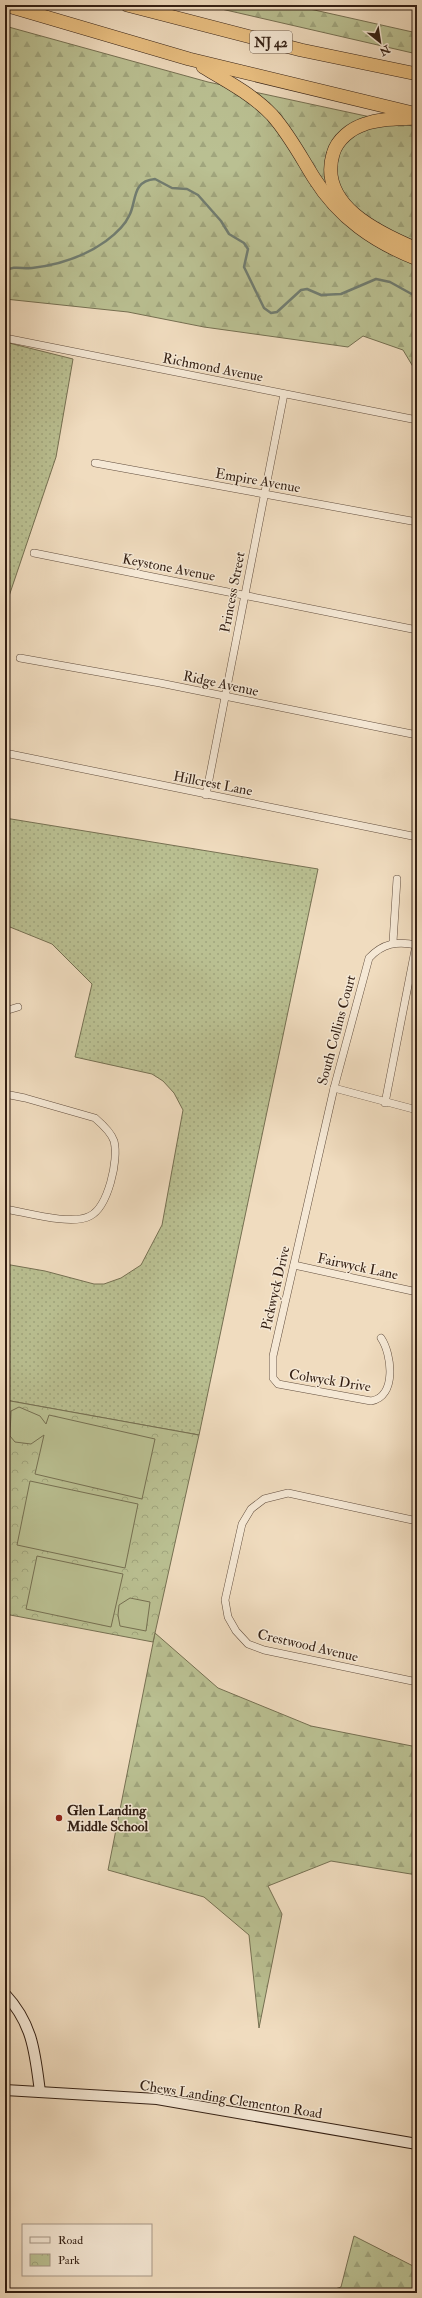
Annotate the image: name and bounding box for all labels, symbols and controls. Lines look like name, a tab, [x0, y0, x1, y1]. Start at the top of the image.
north arrow	[360, 22, 400, 62]
road number: NJ 42	[250, 31, 292, 53]
text: N	[376, 42, 393, 59]
street label: Richmond Avenue	[161, 349, 265, 386]
street label: Empire Avenue	[214, 465, 302, 497]
street label: Keystone Avenue	[121, 550, 217, 586]
street label: Princess Street	[216, 550, 249, 634]
street label: Ridge Avenue	[182, 667, 260, 700]
street label: Hillcrest Lane	[172, 767, 254, 800]
street label: South Collins Court	[314, 973, 359, 1087]
street label: Pickwyck Drive	[258, 1244, 294, 1332]
street label: Fairwyck Lane	[316, 1250, 400, 1284]
street label: Colwyck Drive	[288, 1366, 372, 1396]
street label: Crestwood Avenue	[256, 1626, 360, 1665]
place label: Glen Landing Middle School	[66, 1802, 148, 1835]
marker: Glen Landing Middle School	[54, 1813, 64, 1823]
street label: Chews Landing Clementon Road	[138, 2077, 324, 2122]
legend	[22, 2224, 152, 2276]
text: Road	[58, 2233, 83, 2248]
text: Park	[58, 2253, 80, 2268]

